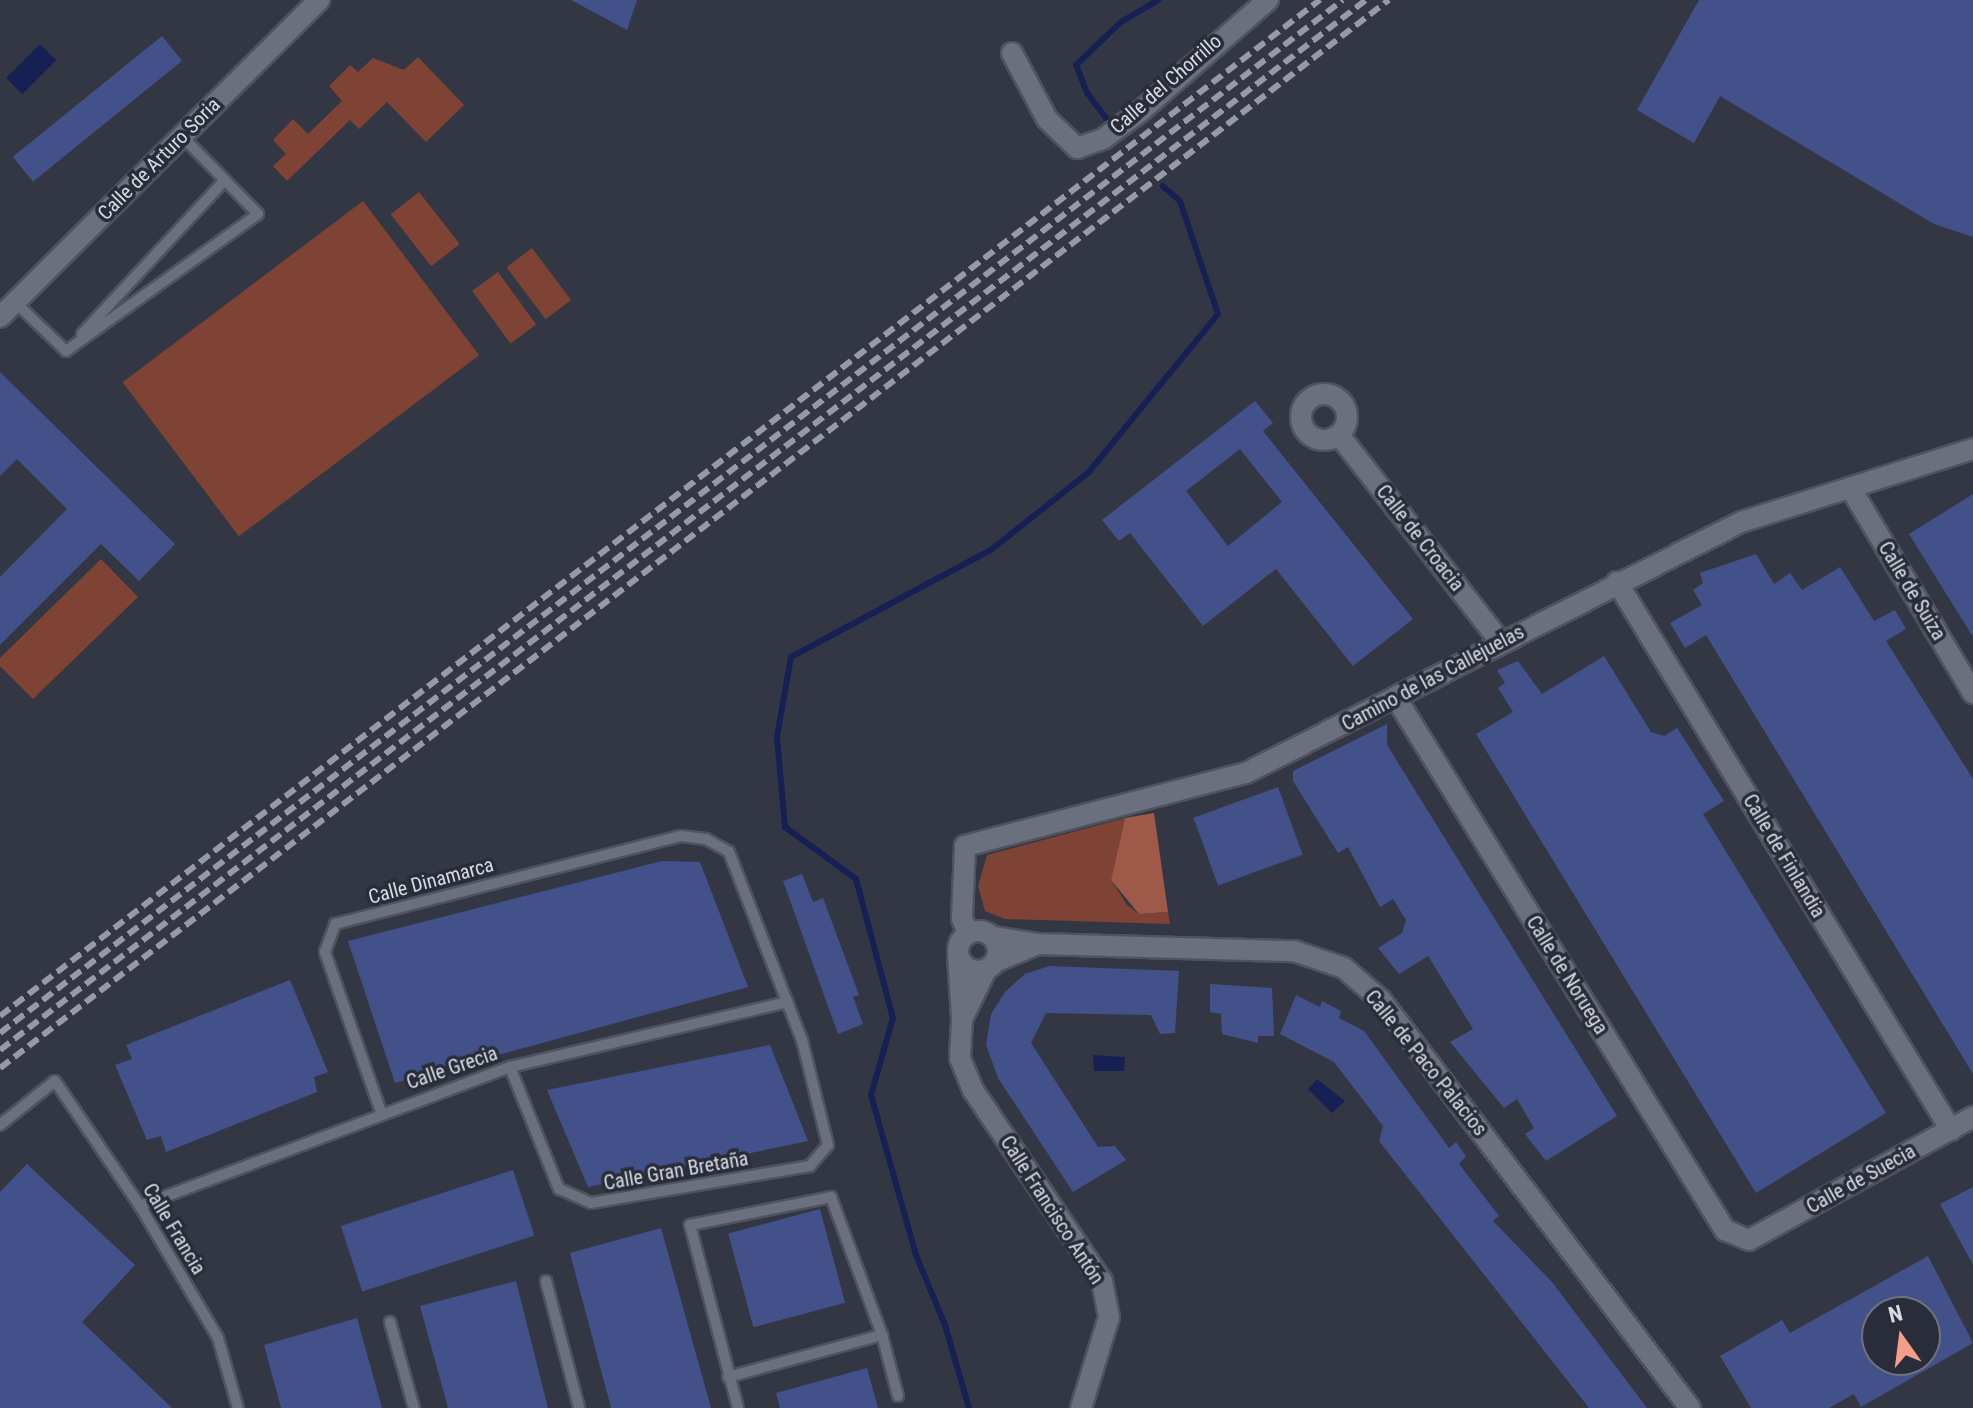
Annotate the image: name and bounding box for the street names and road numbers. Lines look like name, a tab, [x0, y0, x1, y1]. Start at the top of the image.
street label: Calle del Chorrillo	[1105, 29, 1227, 139]
street label: Calle de Arturo Soria	[93, 93, 225, 225]
street label: Calle de Croacia	[1371, 480, 1469, 596]
street label: Calle de Suiza	[1873, 537, 1951, 645]
street label: Camino de las Callejuelas	[1338, 620, 1528, 736]
street label: Calle de Finlandia	[1738, 790, 1830, 922]
street label: Calle Dinamarca	[366, 853, 496, 909]
street label: Calle de Noruega	[1521, 911, 1613, 1039]
street label: Calle de Paco Palacios	[1360, 985, 1492, 1141]
street label: Calle Grecia	[403, 1041, 501, 1095]
street label: Calle Francisco Antón	[995, 1131, 1109, 1289]
street label: Calle de Suecia	[1802, 1139, 1920, 1219]
street label: Calle Gran Bretaña	[602, 1146, 750, 1196]
street label: Calle Francia	[137, 1179, 211, 1279]

